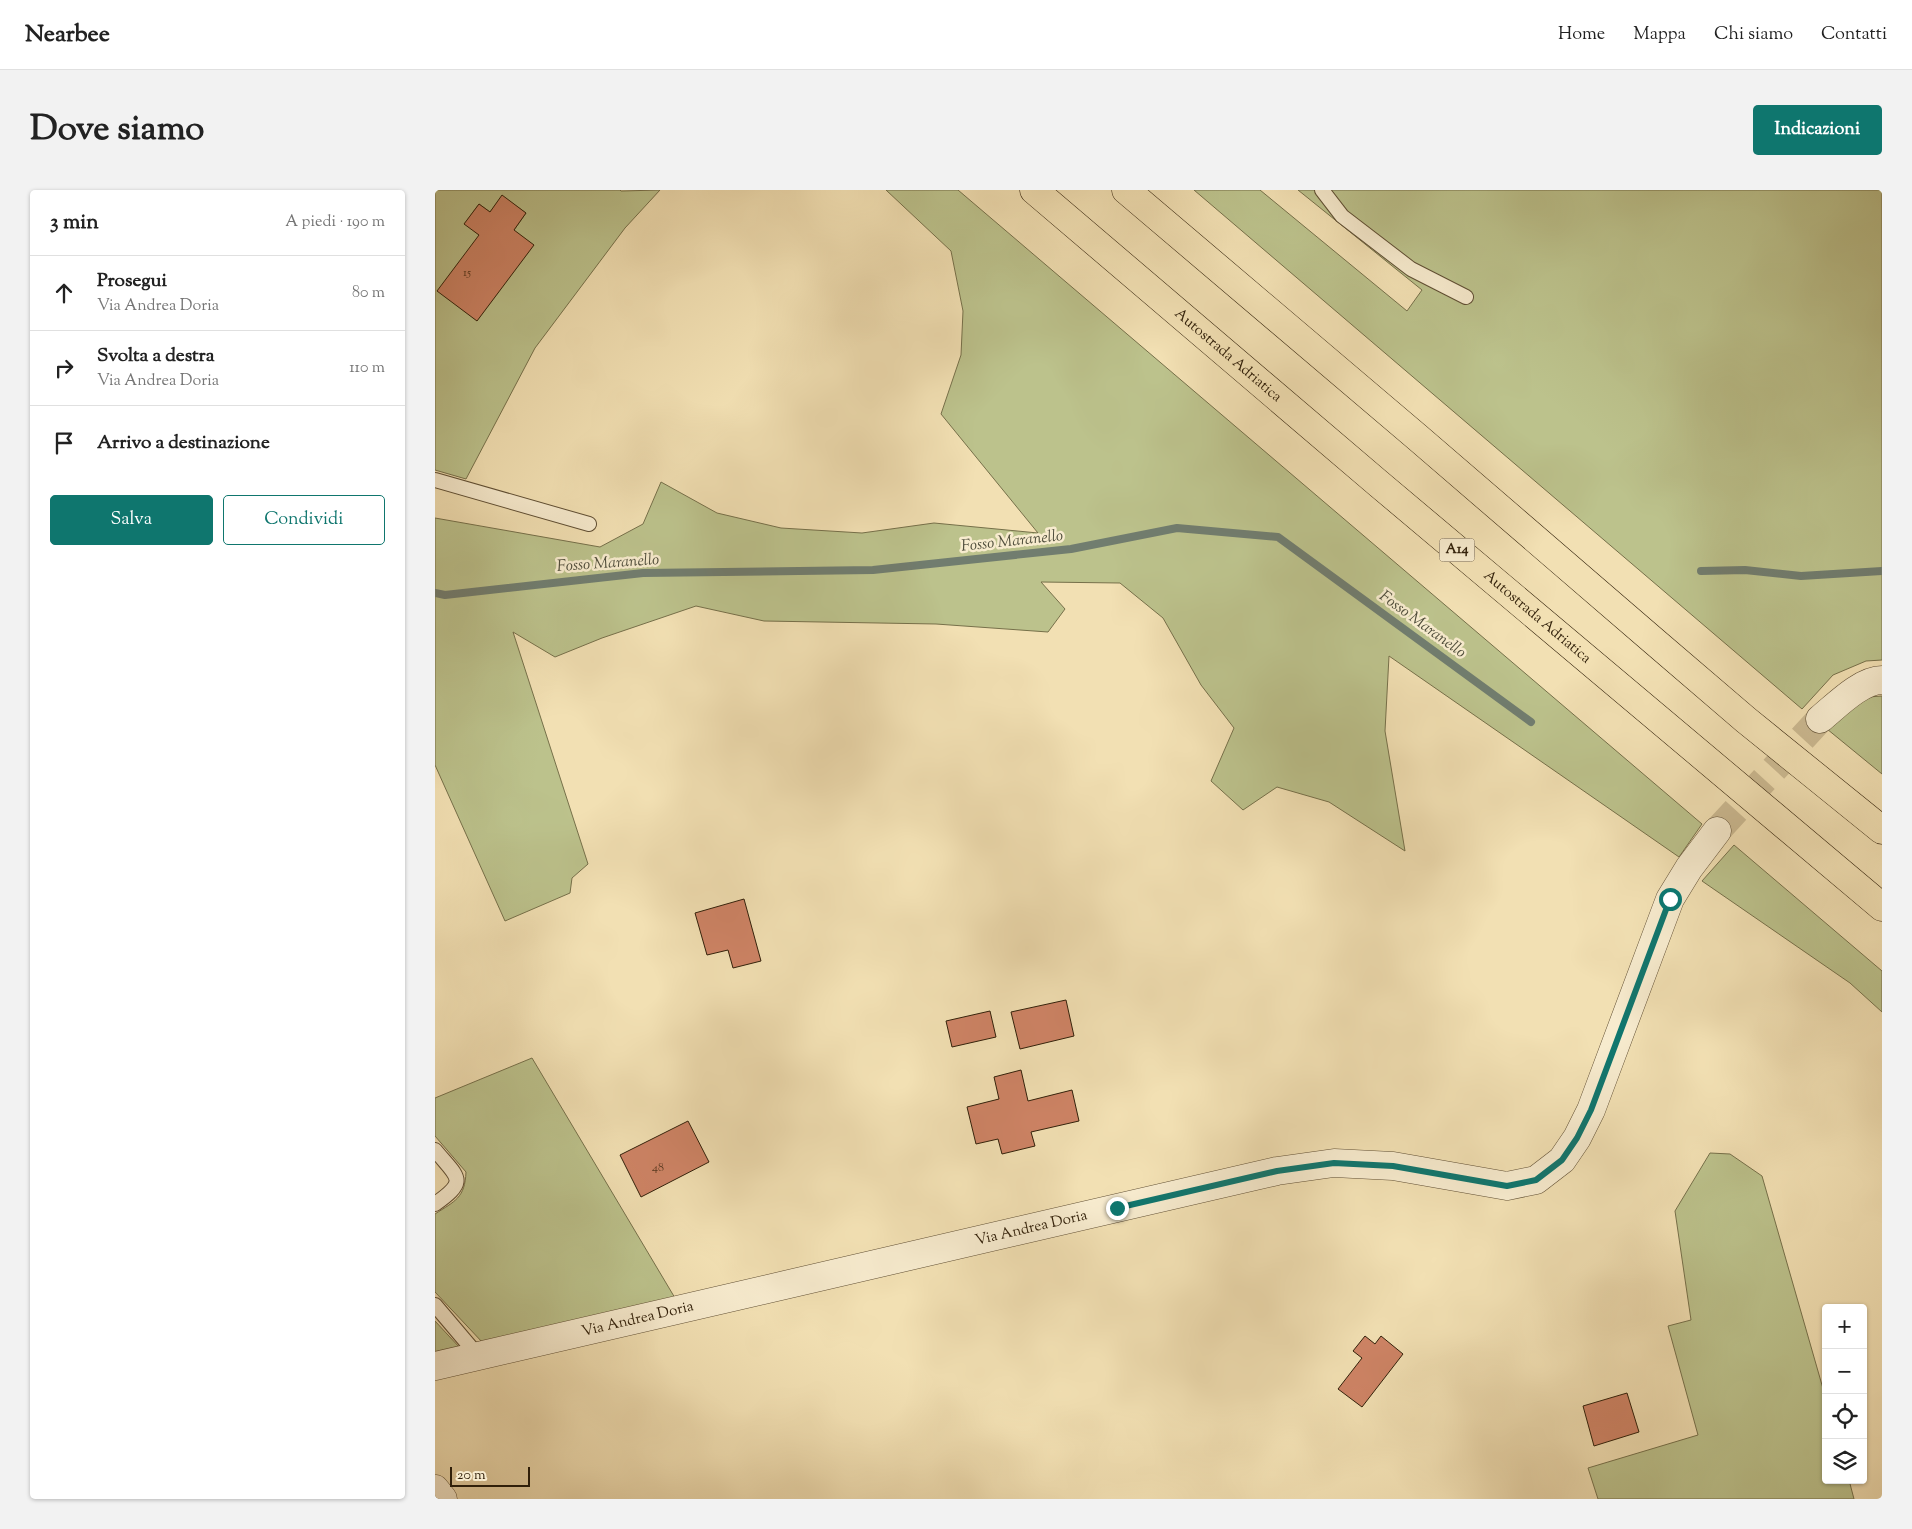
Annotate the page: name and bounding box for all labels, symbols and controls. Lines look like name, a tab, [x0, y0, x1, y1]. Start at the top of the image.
text: Nearbee	[25, 18, 110, 52]
text: Home	[1558, 22, 1605, 48]
text: Mappa	[1633, 22, 1686, 48]
text: Chi siamo	[1714, 22, 1793, 48]
text: Contatti	[1821, 22, 1887, 48]
text: Dove siamo	[30, 105, 204, 156]
button: Indicazioni	[1753, 105, 1882, 155]
text: 3 min	[50, 208, 99, 238]
text: A piedi · 190 m	[285, 211, 385, 234]
house number: 15	[463, 264, 471, 282]
text: Prosegui	[97, 268, 167, 295]
icon: ahead	[50, 279, 78, 307]
text: 80 m	[352, 282, 385, 305]
text: Via Andrea Doria	[97, 295, 219, 318]
street label: Autostrada Adriatica	[1170, 304, 1286, 407]
text: Svolta a destra	[97, 343, 214, 370]
icon: right	[50, 354, 78, 382]
text: 110 m	[349, 357, 385, 380]
text: Via Andrea Doria	[97, 370, 219, 393]
icon: arrive	[50, 429, 78, 457]
text: Arrivo a destinazione	[97, 430, 270, 457]
button: Salva	[50, 495, 213, 545]
button: Condividi	[223, 495, 385, 545]
water label: Fosso Maranello	[960, 525, 1064, 559]
road number: A14	[1439, 538, 1475, 562]
water label: Fosso Maranello	[556, 549, 660, 579]
street label: Autostrada Adriatica	[1479, 566, 1596, 669]
water label: Fosso Maranello	[1374, 586, 1470, 664]
route start	[1659, 888, 1682, 911]
house number: 48	[652, 1159, 664, 1177]
route end	[1106, 1197, 1129, 1220]
street label: Via Andrea Doria	[973, 1205, 1089, 1251]
street label: Via Andrea Doria	[579, 1296, 696, 1342]
map controls	[1822, 1304, 1867, 1484]
button: +	[1822, 1304, 1867, 1349]
button: −	[1822, 1349, 1867, 1394]
button: locate	[1822, 1394, 1867, 1439]
button: layers	[1822, 1439, 1867, 1484]
scale bar	[450, 1464, 530, 1487]
text: 20 m	[457, 1466, 486, 1486]

